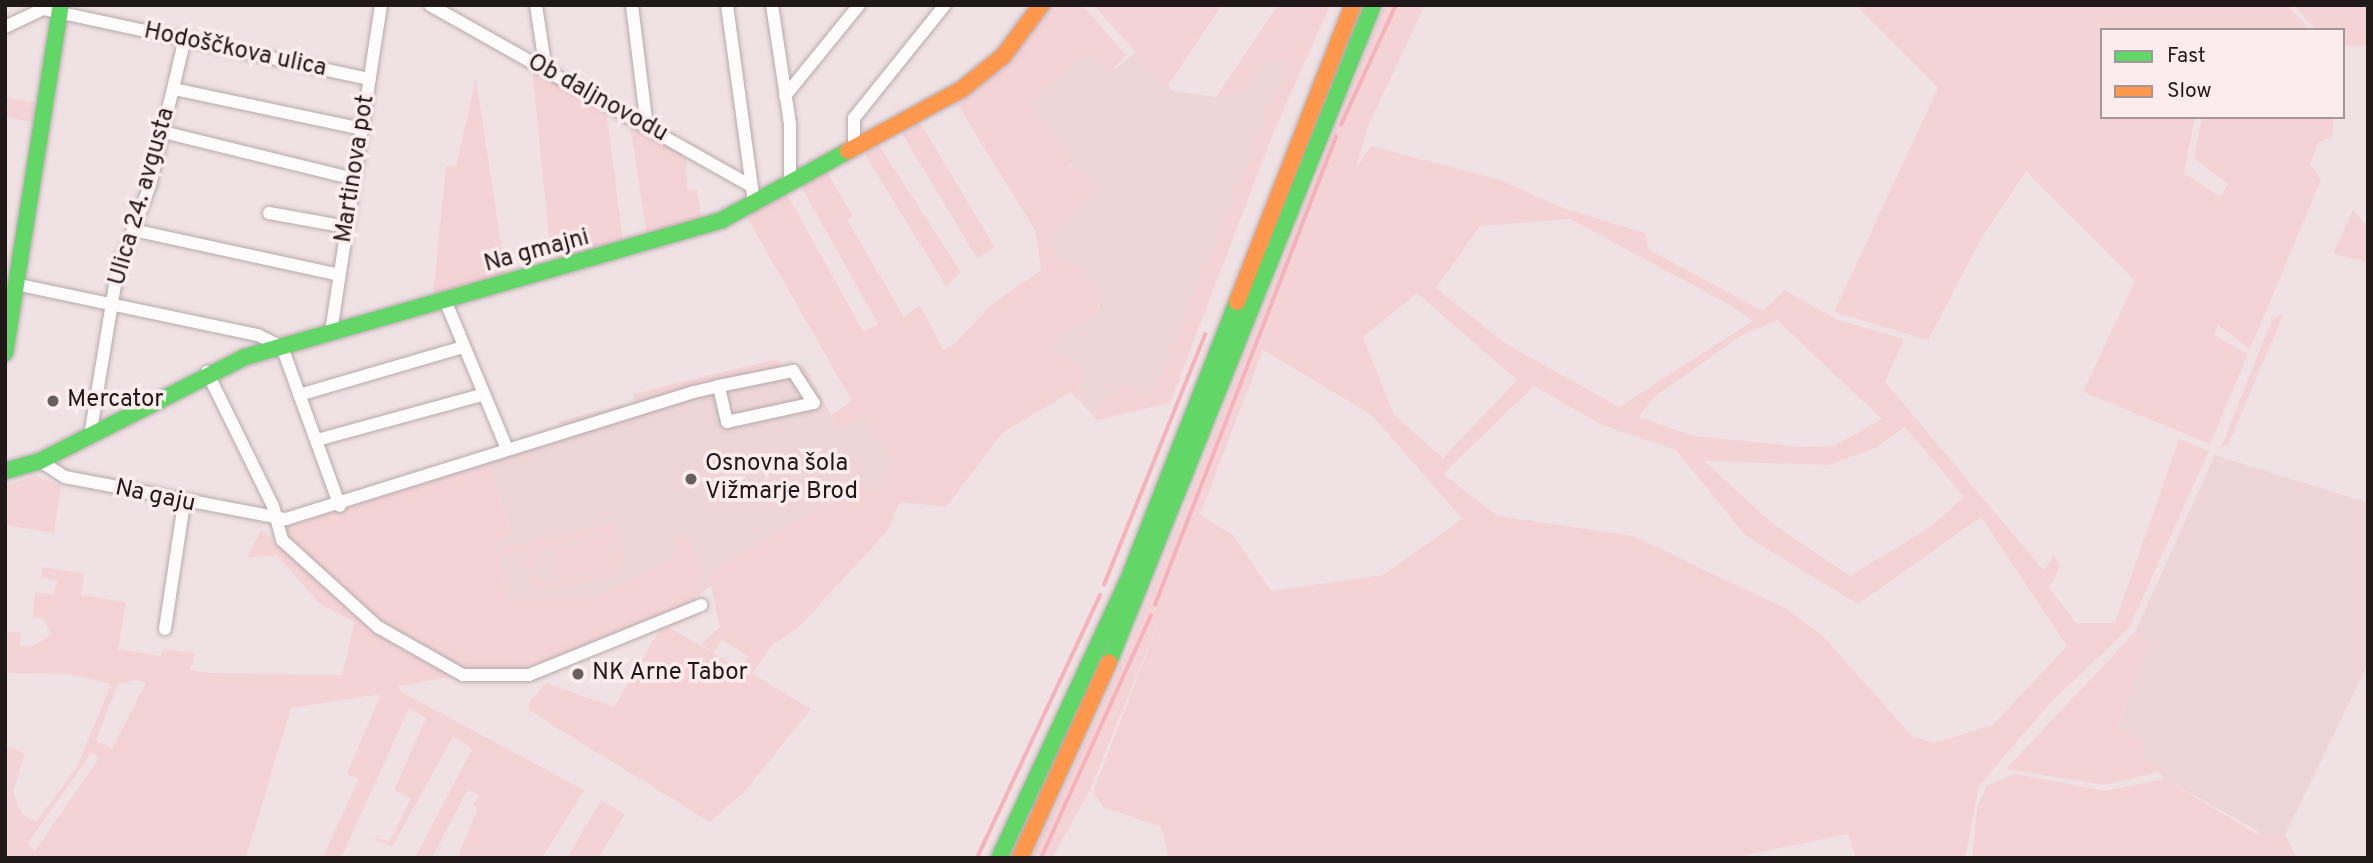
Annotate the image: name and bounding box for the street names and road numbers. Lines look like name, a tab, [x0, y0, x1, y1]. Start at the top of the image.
street label: Hodoščkova ulica	[141, 18, 329, 84]
street label: Ob daljnovodu	[522, 49, 672, 149]
street label: Martinova pot	[330, 93, 382, 245]
street label: Ulica 24. avgusta	[104, 105, 182, 289]
street label: Na gmajni	[481, 224, 593, 280]
street label: Na gaju	[112, 474, 198, 520]

